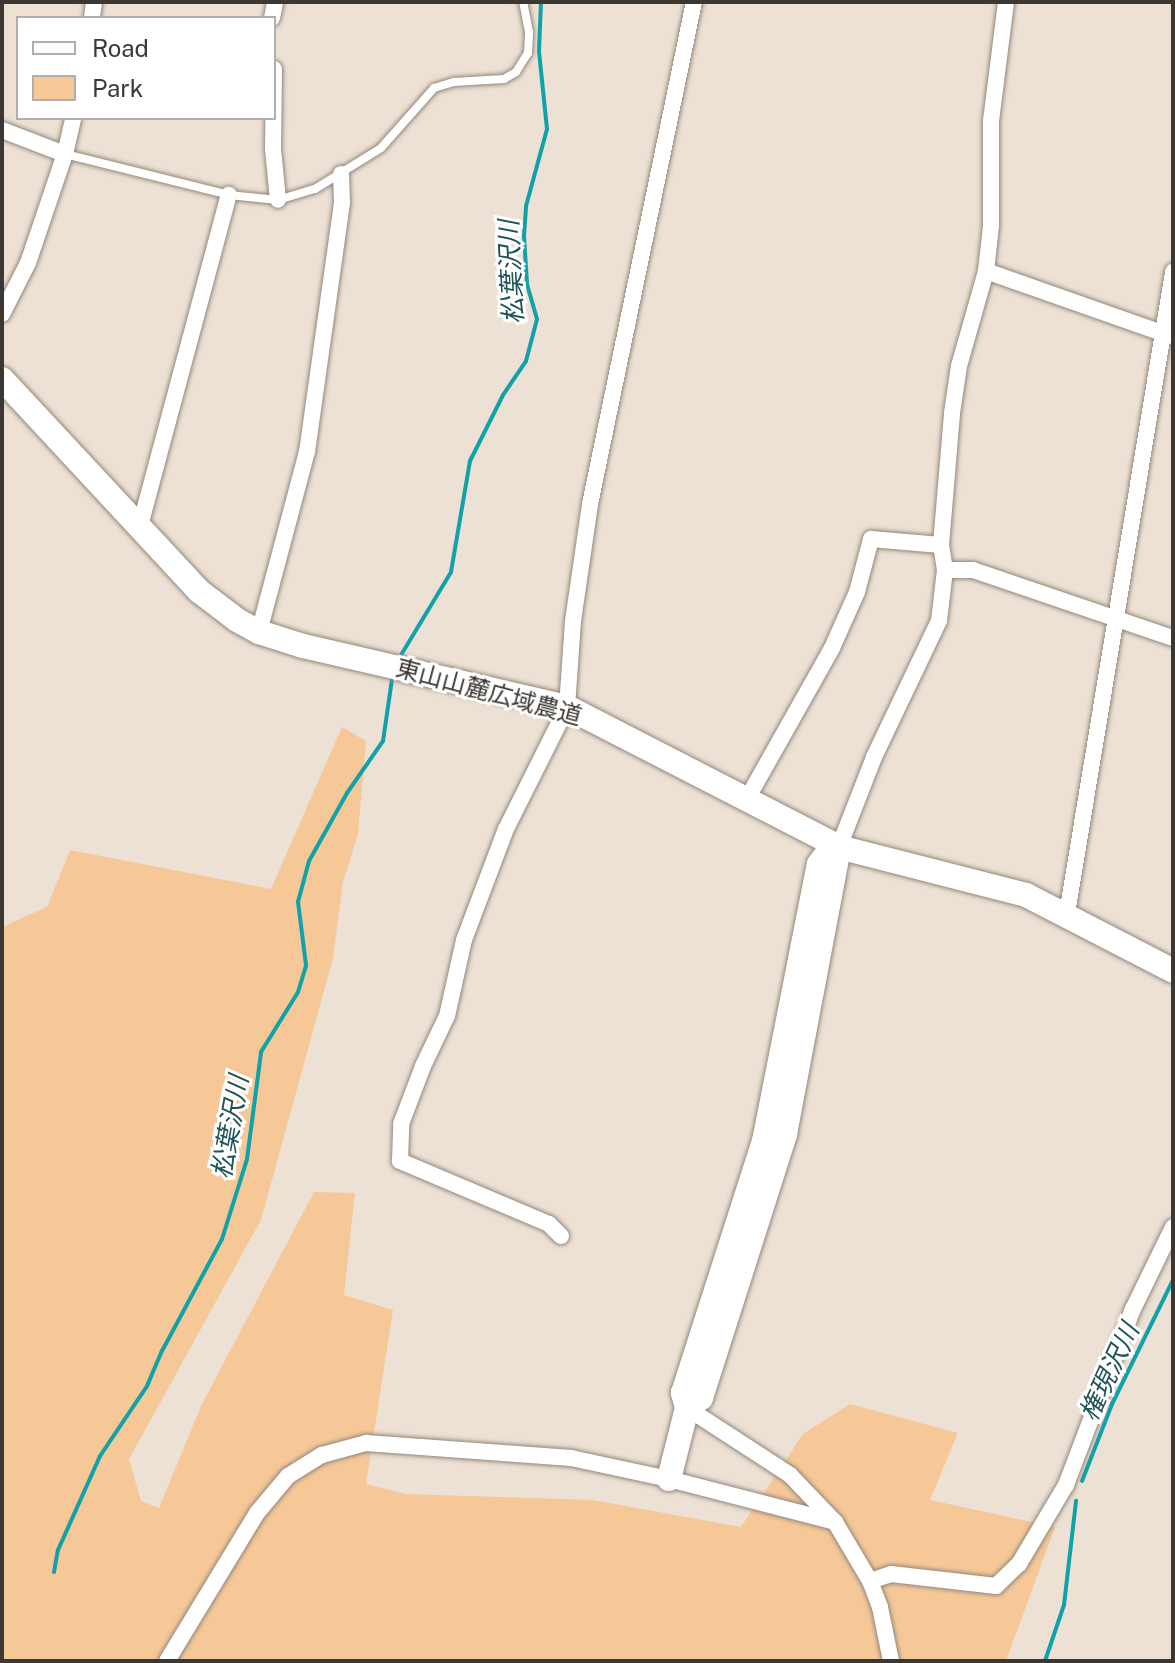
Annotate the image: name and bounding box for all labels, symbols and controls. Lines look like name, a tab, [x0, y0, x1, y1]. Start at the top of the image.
legend	[16, 16, 276, 120]
text: Road	[92, 34, 149, 62]
text: Park	[92, 74, 143, 102]
water label: 松葉沢川	[493, 219, 529, 325]
street label: 東山山麓広域農道	[393, 653, 585, 731]
water label: 松葉沢川	[206, 1073, 254, 1181]
water label: 権現沢川	[1073, 1318, 1145, 1426]

